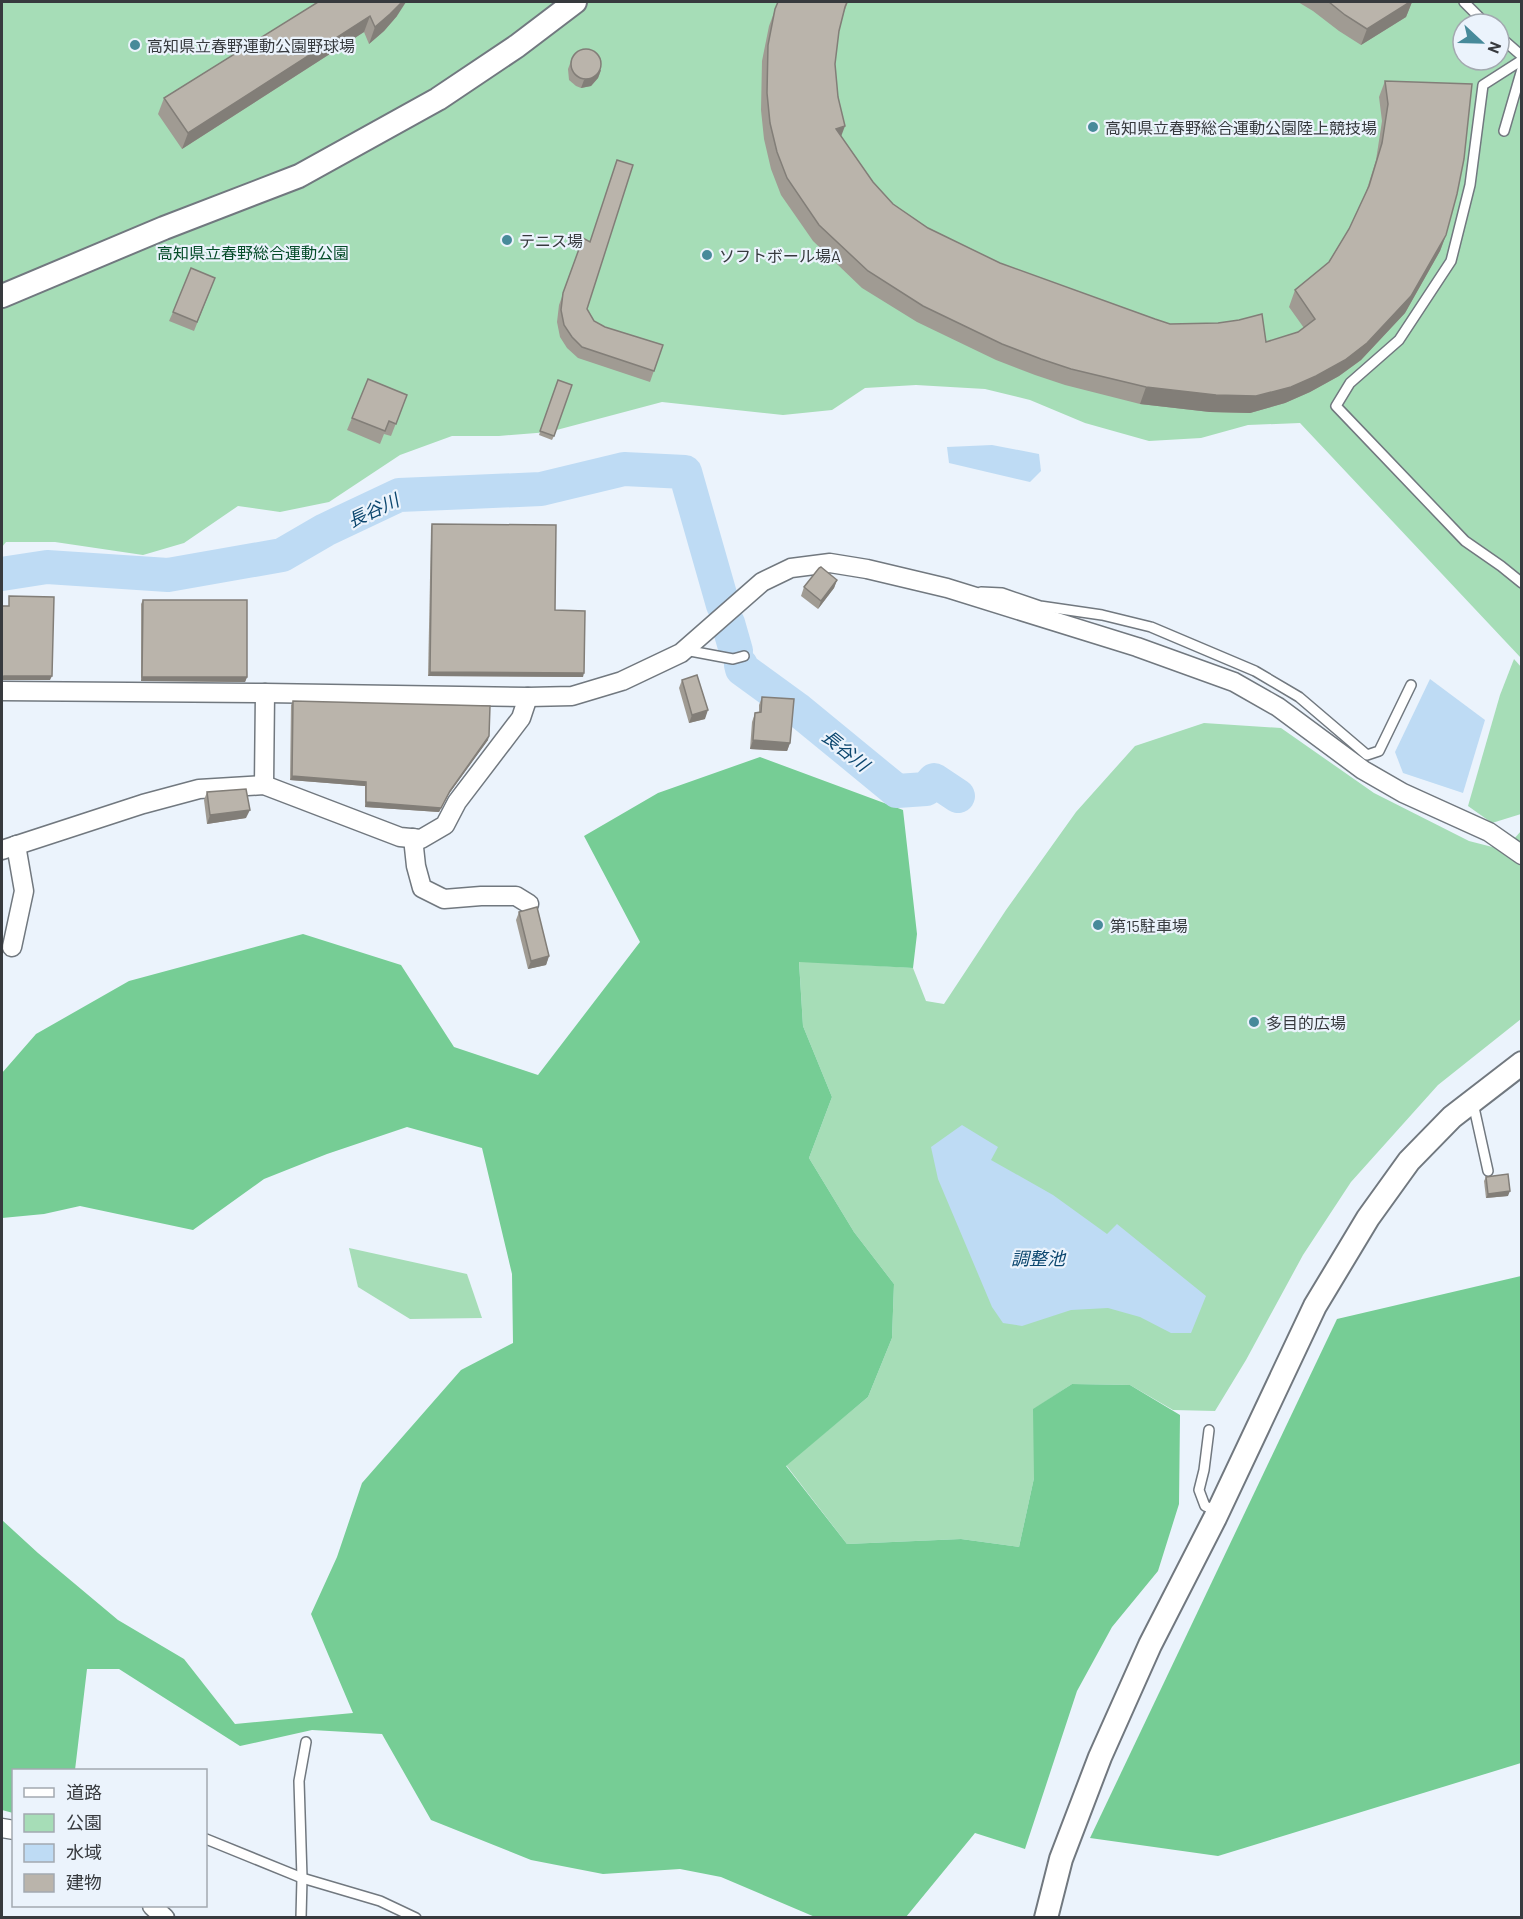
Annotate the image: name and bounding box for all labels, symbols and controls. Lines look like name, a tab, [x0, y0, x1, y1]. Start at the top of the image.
north arrow	[1451, 12, 1511, 72]
place label: 高知県立春野運動公園野球場	[147, 36, 355, 55]
marker: 高知県立春野運動公園野球場	[128, 38, 142, 52]
text: N	[1485, 39, 1506, 56]
place label: 高知県立春野総合運動公園陸上競技場	[1105, 118, 1377, 137]
marker: 高知県立春野総合運動公園陸上競技場	[1086, 120, 1100, 134]
place label: テニス場	[519, 231, 583, 250]
marker: テニス場	[500, 233, 514, 247]
park label: 高知県立春野総合運動公園	[157, 243, 349, 262]
place label: ソフトボール場A	[719, 246, 841, 265]
marker: ソフトボール場A	[700, 248, 714, 262]
water label: 長谷川	[344, 488, 404, 531]
water label: 長谷川	[818, 724, 875, 777]
place label: 第15駐車場	[1110, 916, 1188, 935]
marker: 第15駐車場	[1091, 918, 1105, 932]
place label: 多目的広場	[1266, 1013, 1346, 1032]
marker: 多目的広場	[1247, 1015, 1261, 1029]
water label: 調整池	[1011, 1247, 1067, 1269]
legend	[12, 1769, 207, 1907]
text: 道路	[66, 1781, 102, 1803]
text: 公園	[66, 1811, 102, 1833]
text: 水域	[66, 1841, 102, 1863]
text: 建物	[66, 1871, 102, 1893]

